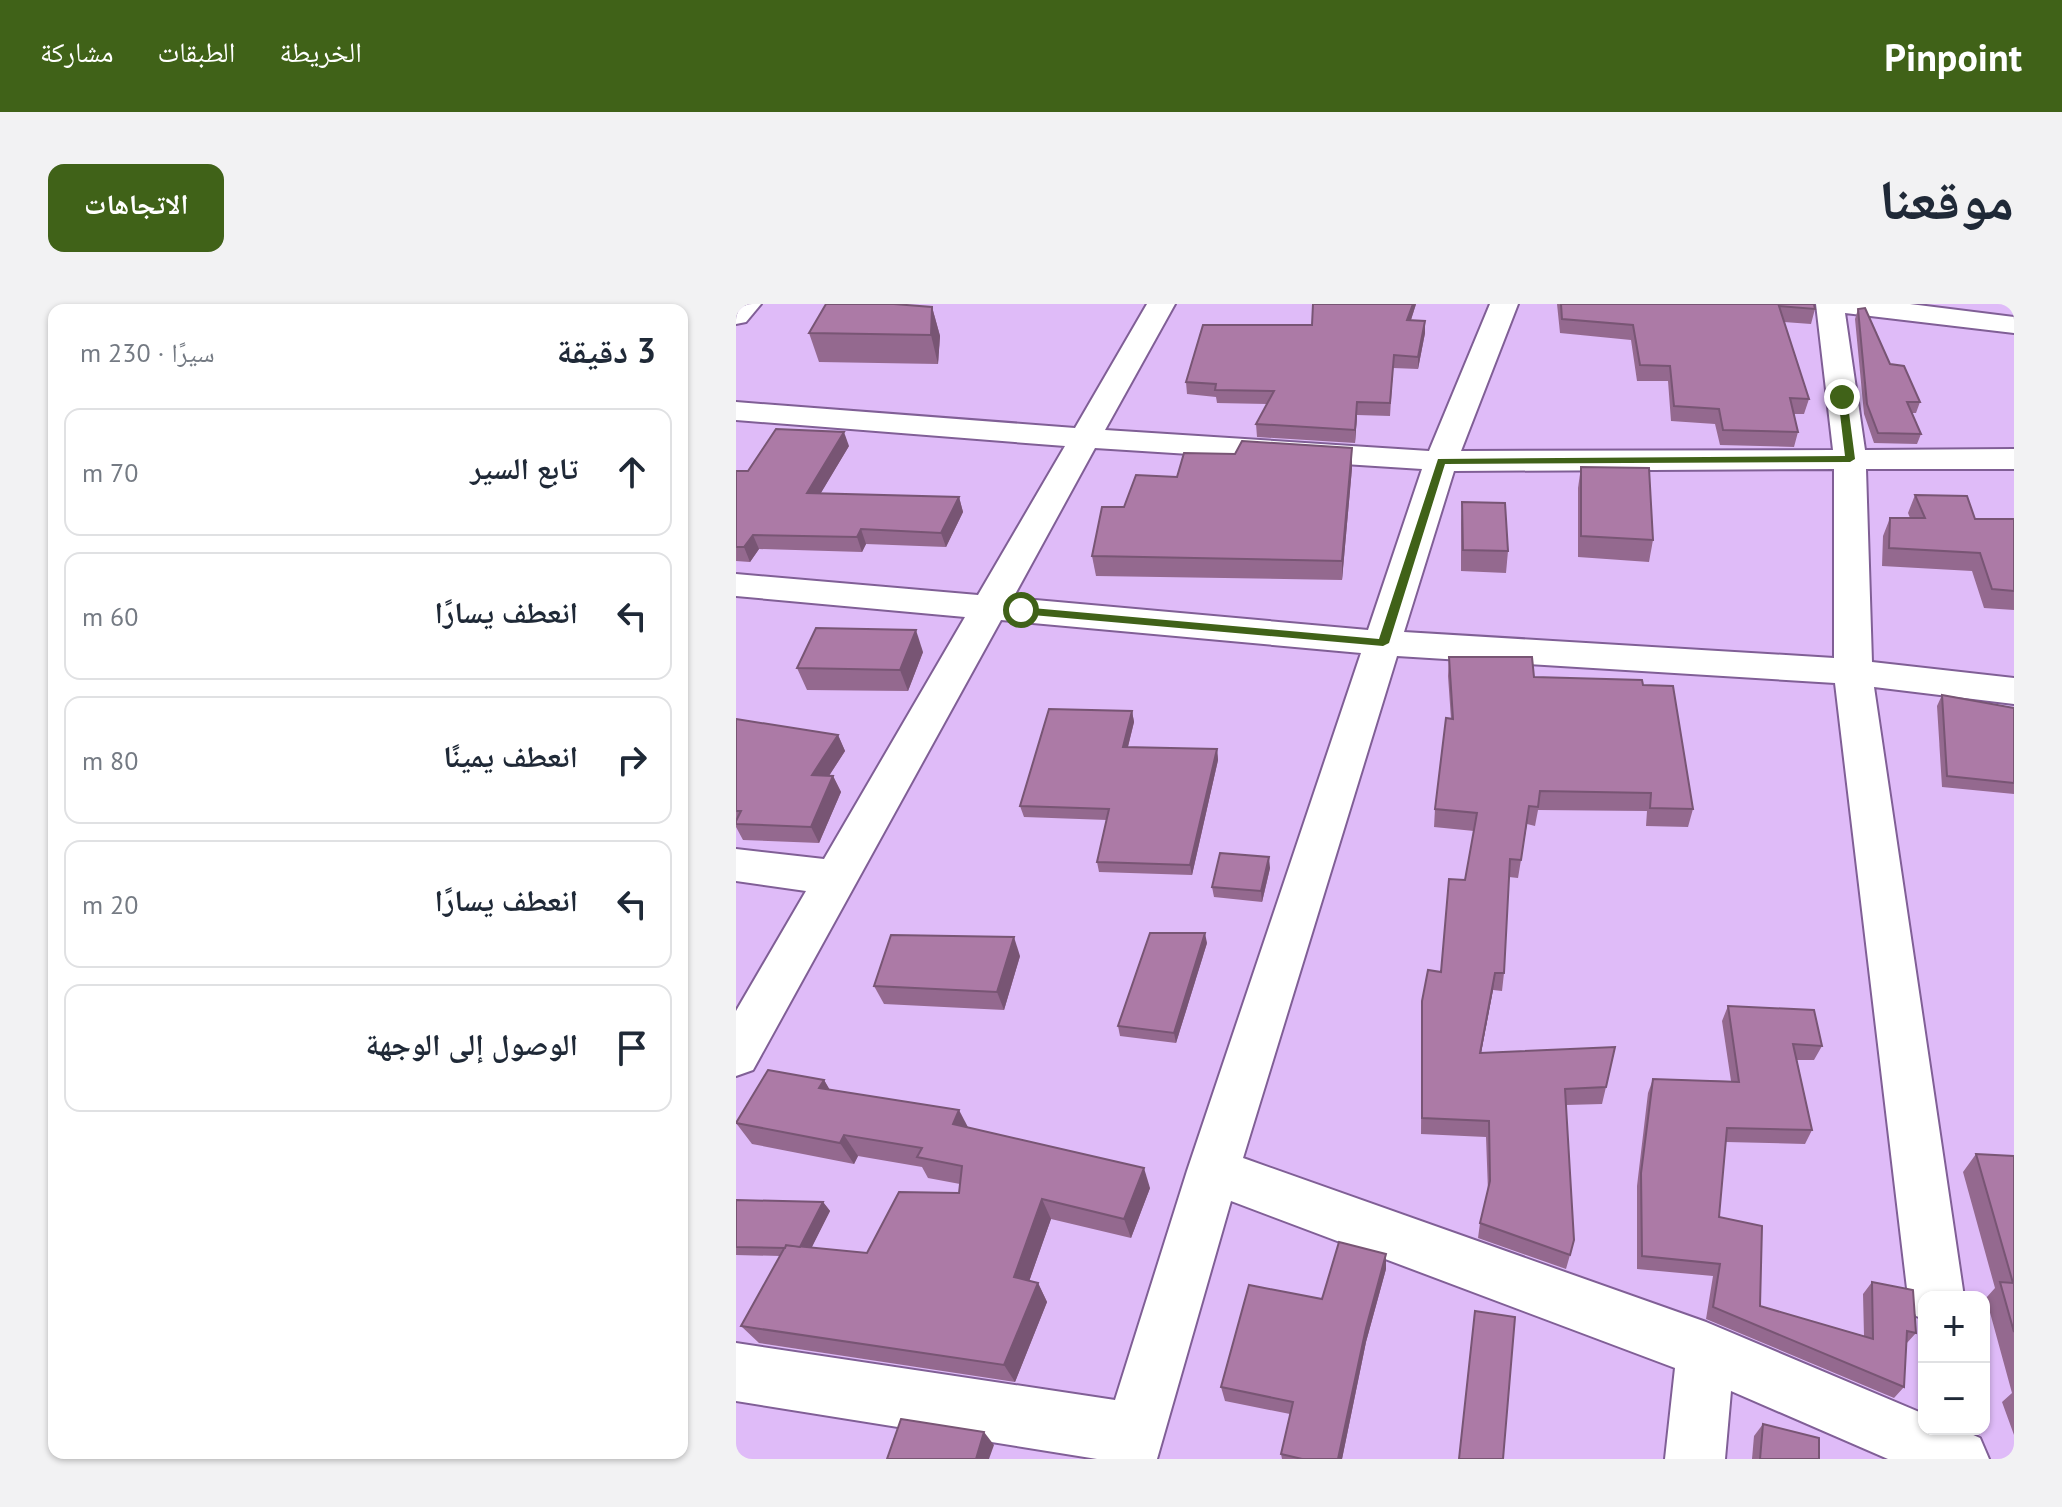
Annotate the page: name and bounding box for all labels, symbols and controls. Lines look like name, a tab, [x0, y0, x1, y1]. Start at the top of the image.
text: Pinpoint	[1884, 32, 2022, 81]
text: مشاركة	[40, 33, 114, 70]
text: الطبقات	[158, 33, 235, 70]
text: الخريطة	[279, 33, 362, 70]
text: موقعنا	[1879, 163, 2014, 235]
button: الاتجاهات	[48, 164, 224, 252]
text: 3 دقيقة	[557, 328, 656, 372]
text: سيرًا · 230 m	[80, 336, 215, 369]
route end	[1824, 379, 1860, 415]
text: تابع السير	[470, 448, 578, 487]
icon: ahead	[610, 450, 654, 494]
text: 70 m	[82, 456, 138, 489]
text: انعطف يسارًا	[434, 592, 578, 631]
route start	[1003, 592, 1039, 628]
icon: left	[610, 594, 654, 638]
text: 60 m	[82, 600, 138, 633]
text: انعطف يمينًا	[443, 736, 578, 775]
icon: right	[610, 738, 654, 782]
text: 80 m	[82, 744, 138, 777]
text: انعطف يسارًا	[434, 880, 578, 919]
icon: left	[610, 882, 654, 926]
text: 20 m	[82, 888, 138, 921]
text: الوصول إلى الوجهة	[366, 1024, 578, 1063]
icon: arrive	[610, 1026, 654, 1070]
map controls	[1918, 1291, 1990, 1435]
button: +	[1918, 1291, 1990, 1363]
button: −	[1918, 1363, 1990, 1435]

